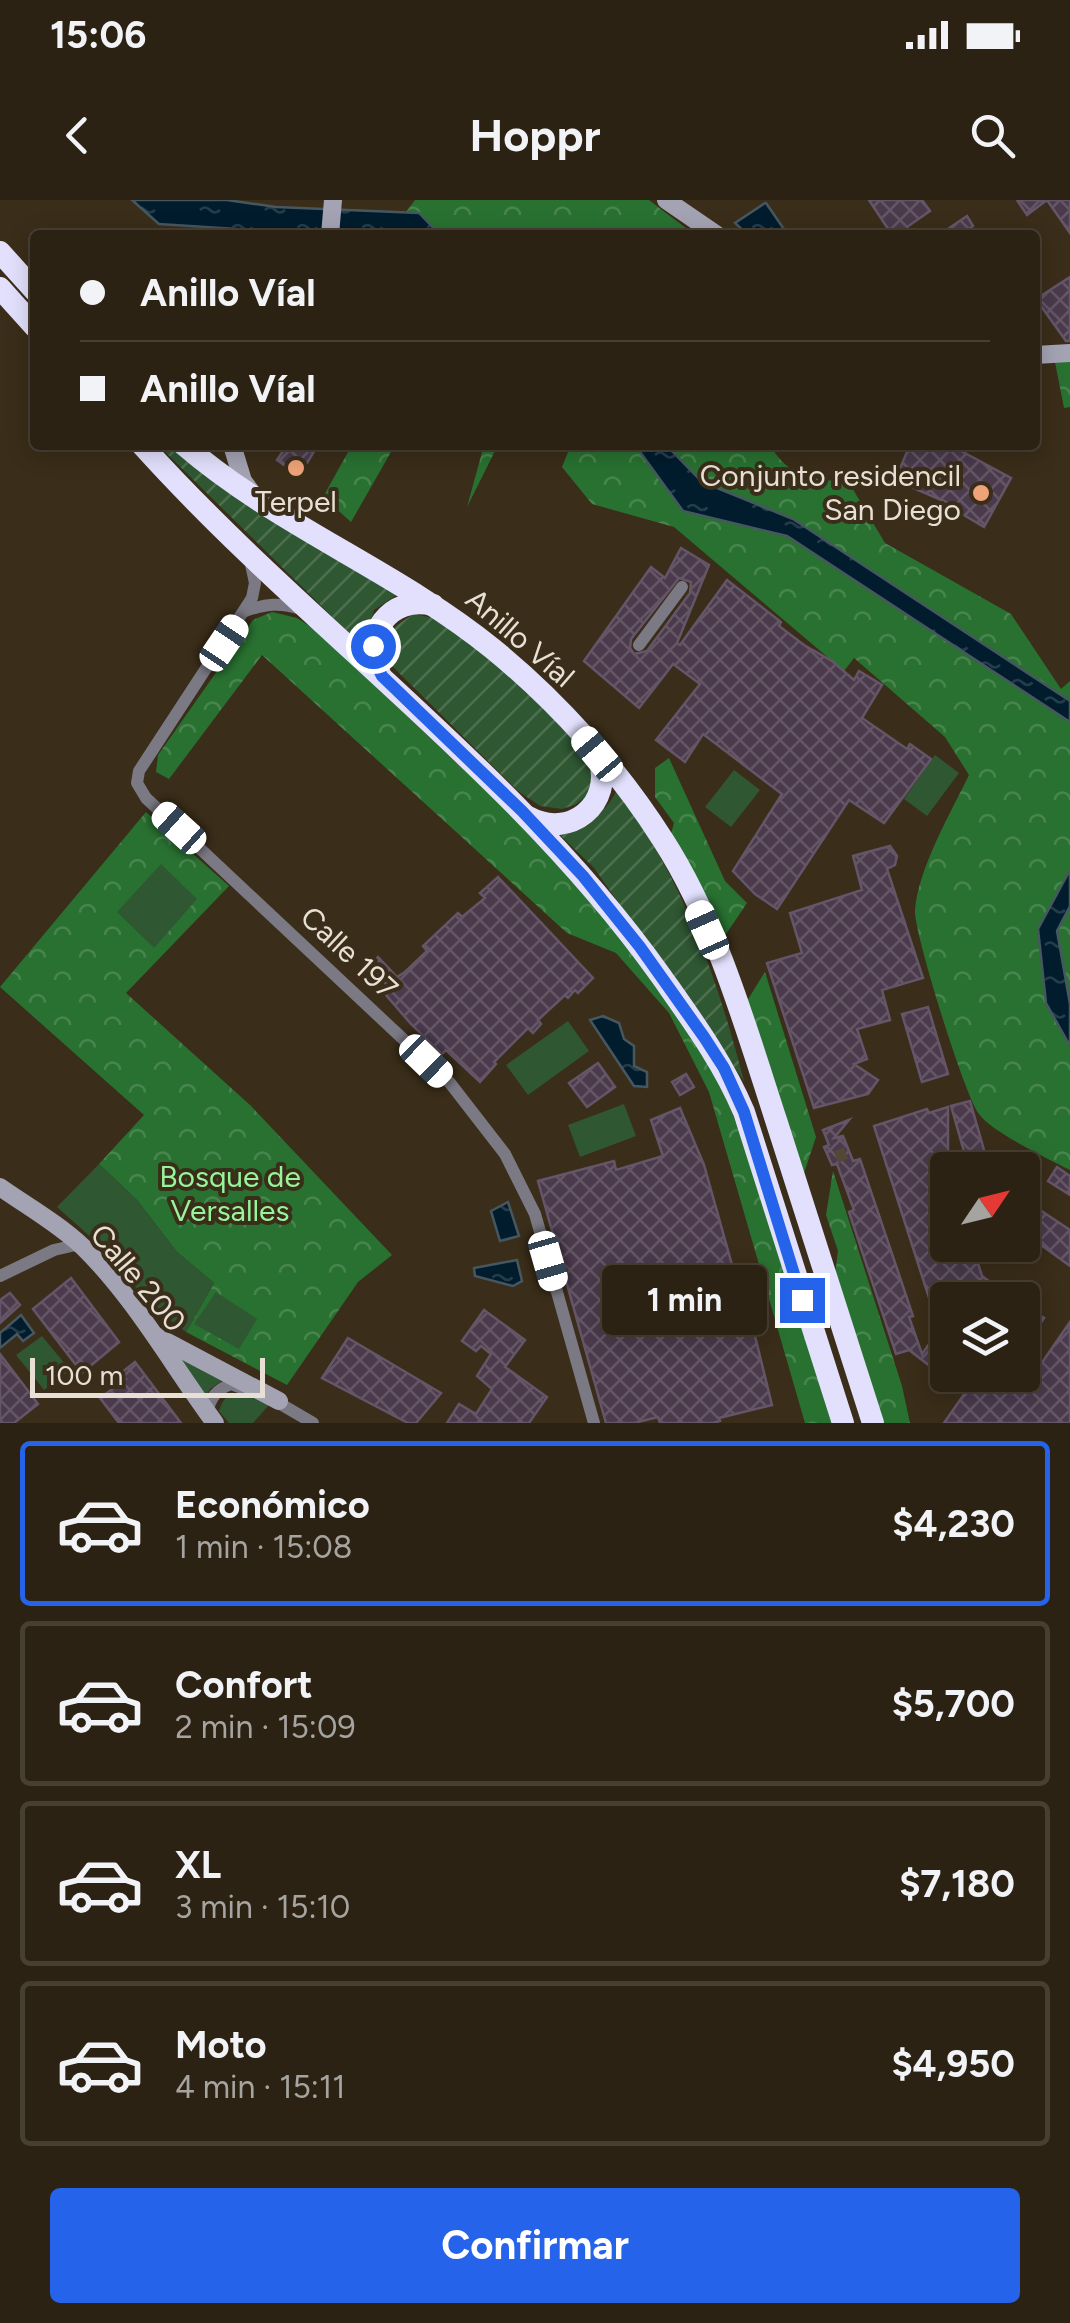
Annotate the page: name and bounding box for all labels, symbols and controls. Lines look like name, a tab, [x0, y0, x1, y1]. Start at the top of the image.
text: 15:06	[50, 12, 146, 58]
icon: back	[50, 108, 105, 163]
text: Hoppr	[469, 108, 601, 162]
icon: search	[965, 108, 1020, 163]
text: Anillo Víal	[140, 270, 316, 316]
text: Anillo Víal	[140, 366, 316, 412]
marker: Terpel	[285, 457, 307, 479]
place label: Conjunto residencil San Diego	[700, 457, 961, 528]
marker: Conjunto residencil San Diego	[970, 482, 992, 504]
place label: Terpel	[255, 483, 337, 520]
street label: Anillo Víal	[459, 580, 582, 695]
car	[195, 610, 253, 676]
route start	[351, 624, 396, 669]
car	[566, 721, 628, 787]
car	[147, 797, 211, 859]
car	[681, 896, 733, 964]
street label: Calle 197	[293, 898, 406, 1007]
car	[394, 1029, 458, 1093]
north arrow	[930, 1152, 1040, 1262]
map controls	[930, 1152, 1040, 1392]
park label: Bosque de Versalles	[159, 1158, 301, 1229]
street label: Calle 200	[83, 1216, 194, 1339]
car	[525, 1228, 571, 1294]
callout: 1 min	[602, 1265, 767, 1335]
route end	[780, 1278, 825, 1323]
text: 1 min	[647, 1281, 722, 1319]
button: layers	[930, 1282, 1040, 1392]
scale bar	[30, 1353, 265, 1398]
text: 100 m	[45, 1358, 123, 1392]
icon: car	[55, 1479, 145, 1569]
text: Económico	[175, 1482, 370, 1528]
text: $4,230	[892, 1501, 1015, 1547]
text: 1 min · 15:08	[175, 1528, 352, 1566]
icon: car	[55, 1659, 145, 1749]
text: Confort	[175, 1662, 312, 1708]
text: $5,700	[892, 1681, 1015, 1727]
text: 2 min · 15:09	[175, 1708, 356, 1746]
icon: car	[55, 1839, 145, 1929]
text: XL	[175, 1842, 221, 1888]
text: $7,180	[899, 1861, 1015, 1907]
text: 3 min · 15:10	[175, 1888, 350, 1926]
icon: car	[55, 2019, 145, 2109]
text: Moto	[175, 2022, 267, 2068]
text: $4,950	[891, 2041, 1015, 2087]
text: 4 min · 15:11	[175, 2068, 345, 2106]
button: Confirmar	[50, 2188, 1020, 2303]

